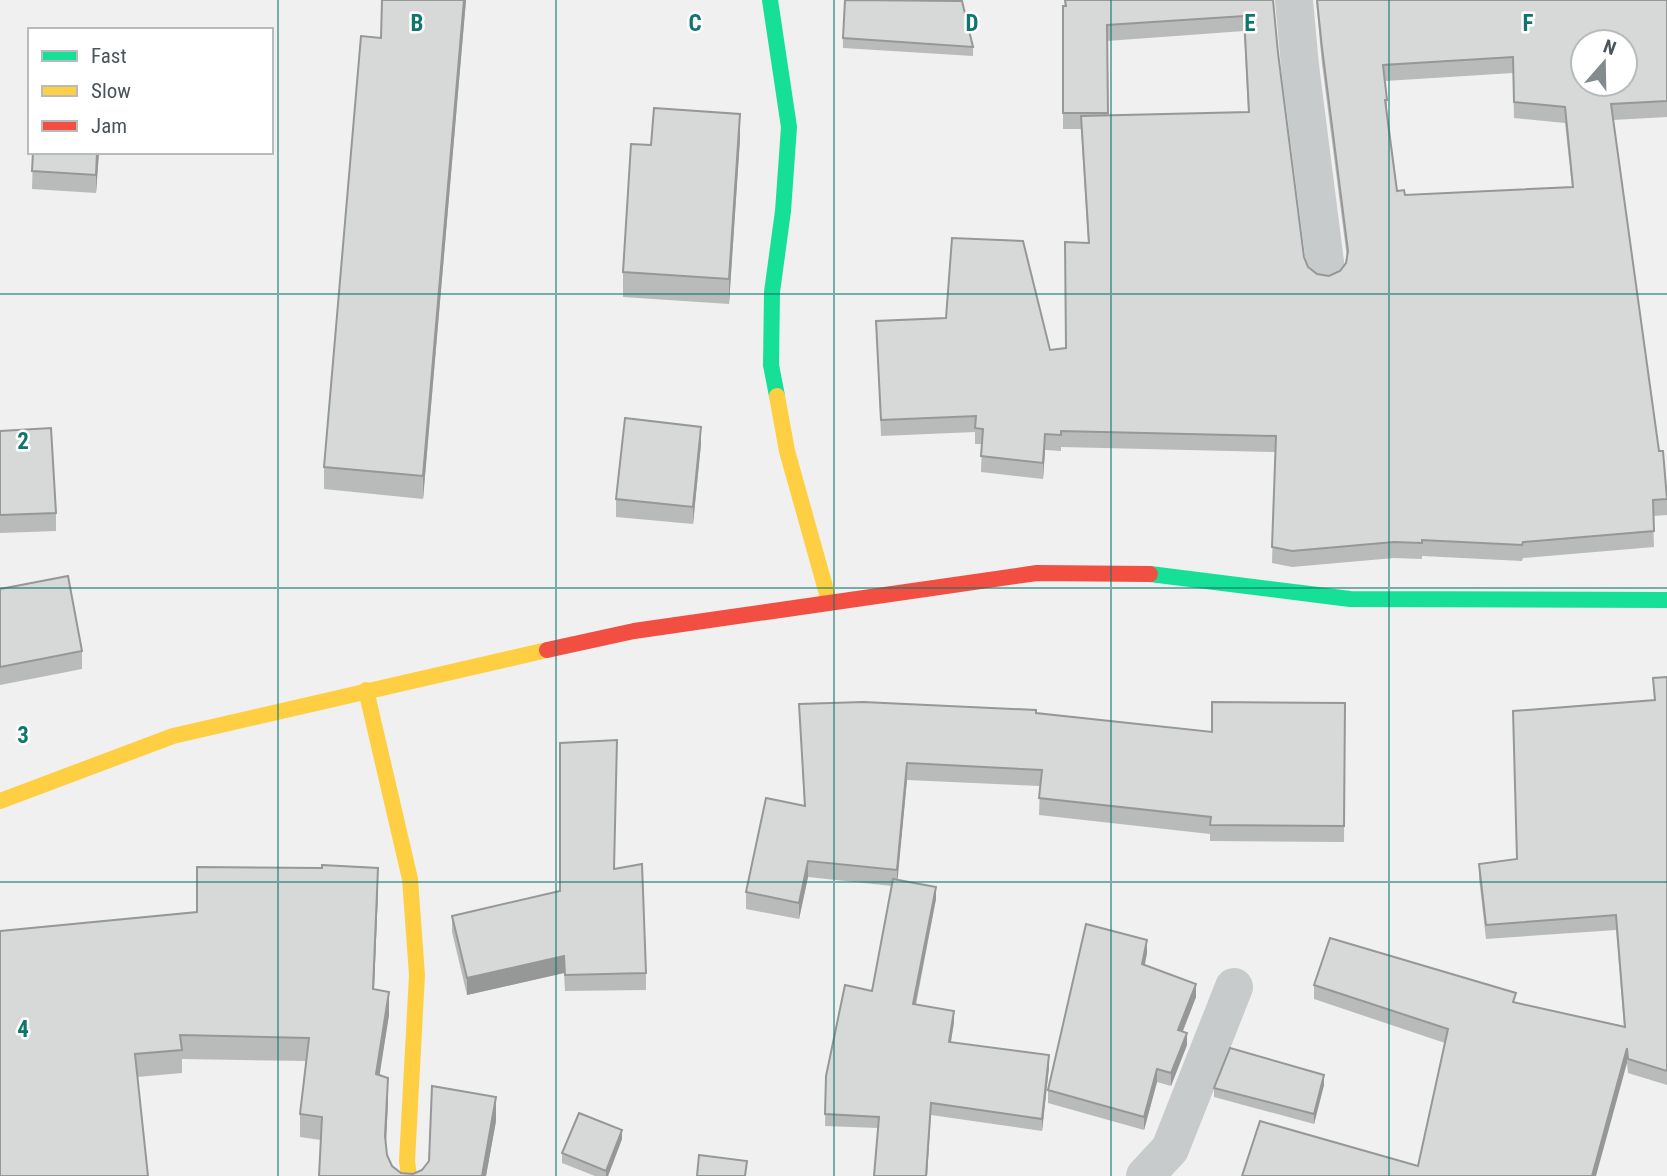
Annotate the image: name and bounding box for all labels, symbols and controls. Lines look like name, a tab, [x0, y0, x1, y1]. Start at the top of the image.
text: B	[411, 10, 423, 37]
text: C	[688, 10, 702, 37]
text: D	[966, 10, 979, 37]
text: E	[1244, 10, 1256, 37]
text: F	[1523, 10, 1534, 37]
legend	[28, 28, 273, 154]
north arrow	[1569, 28, 1639, 98]
text: N	[1600, 35, 1619, 60]
text: Fast	[91, 44, 127, 68]
text: Slow	[91, 79, 131, 103]
text: Jam	[91, 114, 127, 138]
text: 2	[17, 428, 29, 455]
text: 3	[17, 722, 29, 749]
text: 4	[17, 1016, 29, 1043]

